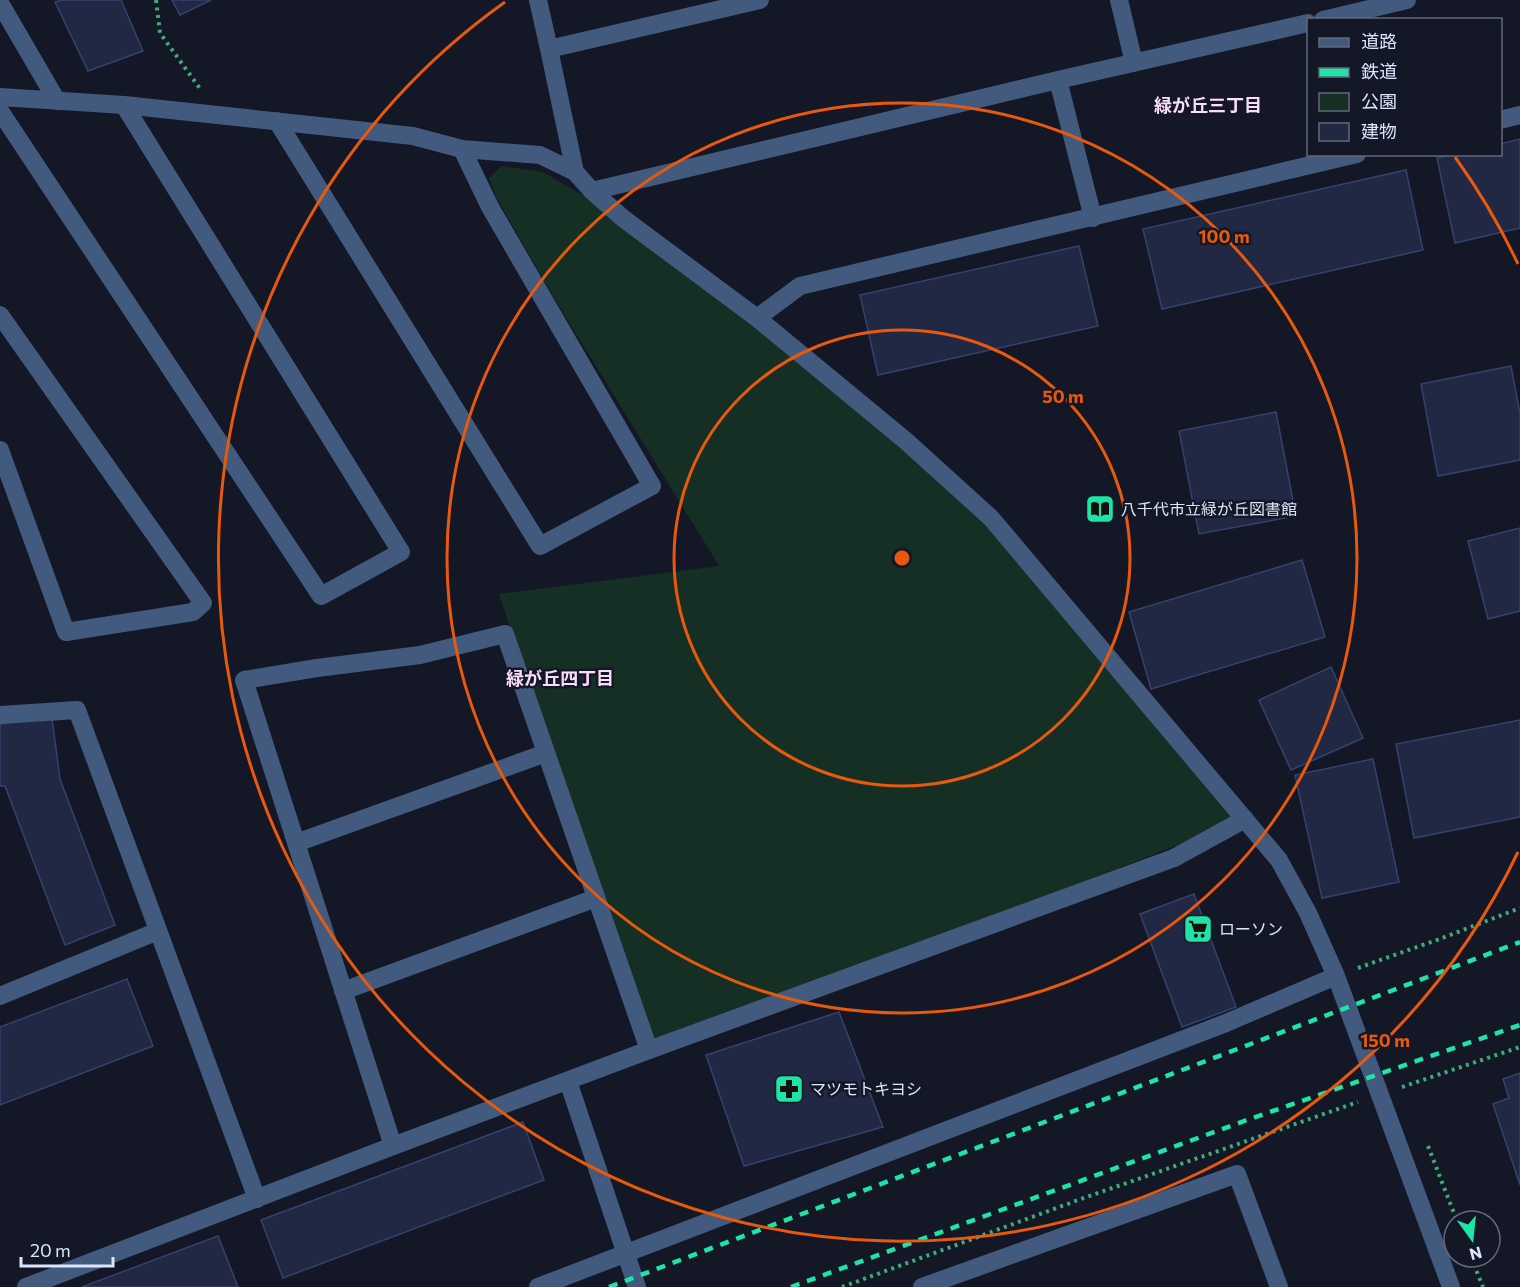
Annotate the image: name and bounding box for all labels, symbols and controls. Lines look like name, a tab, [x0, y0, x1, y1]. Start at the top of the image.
legend	[1307, 18, 1502, 156]
text: 道路	[1361, 30, 1397, 52]
text: 鉄道	[1361, 60, 1397, 82]
text: 公園	[1361, 90, 1397, 112]
district label: 緑が丘三丁目	[1154, 94, 1262, 116]
text: 建物	[1361, 120, 1397, 142]
text: 100 m	[1198, 225, 1250, 247]
text: 50 m	[1042, 385, 1084, 407]
library icon: 八千代市立緑が丘図書館	[1084, 493, 1116, 525]
place label: 八千代市立緑が丘図書館	[1121, 499, 1297, 518]
centre of rings	[892, 548, 912, 568]
district label: 緑が丘四丁目	[506, 667, 614, 689]
supermarket icon: ローソン	[1182, 913, 1214, 945]
place label: ローソン	[1219, 919, 1283, 938]
text: 150 m	[1360, 1029, 1410, 1051]
pharmacy icon: マツモトキヨシ	[773, 1073, 805, 1105]
place label: マツモトキヨシ	[810, 1079, 922, 1098]
north arrow	[1442, 1209, 1502, 1269]
scale bar	[21, 1230, 112, 1268]
text: 20 m	[30, 1239, 71, 1261]
text: N	[1468, 1243, 1484, 1265]

